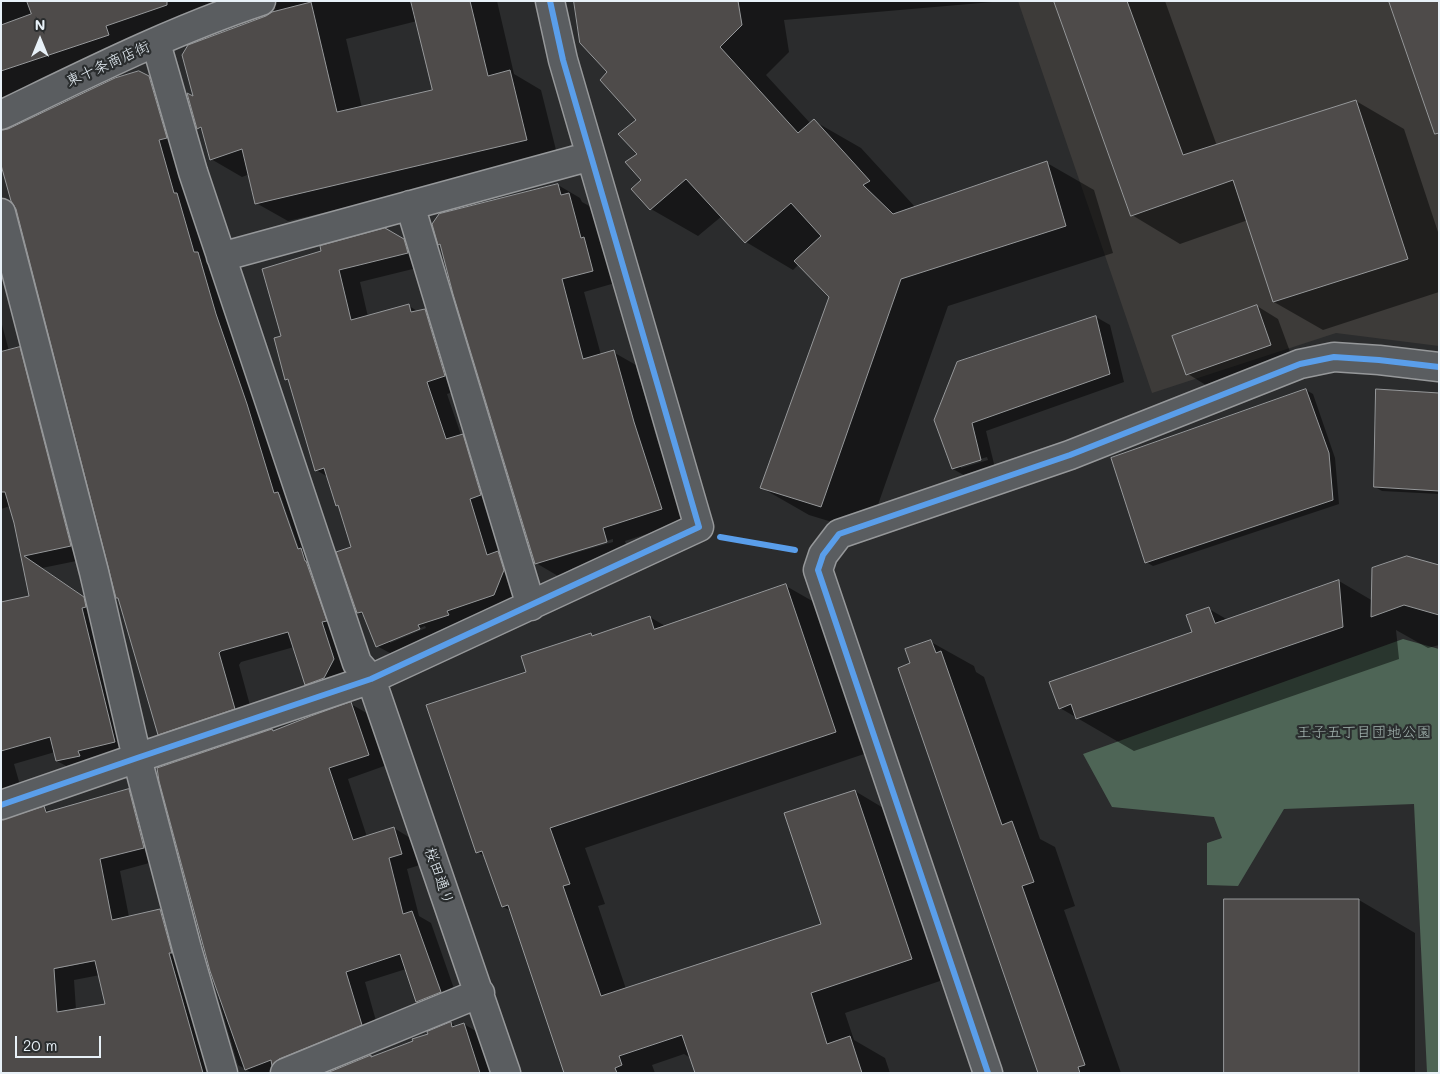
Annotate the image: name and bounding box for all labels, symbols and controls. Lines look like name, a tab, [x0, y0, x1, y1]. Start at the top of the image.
north arrow	[15, 15, 65, 65]
text: N	[35, 15, 45, 34]
street label: 東十条商店街	[63, 37, 153, 91]
park label: 王子五丁目団地公園	[1297, 723, 1431, 741]
street label: 桜田通り	[421, 845, 457, 907]
scale bar	[18, 1026, 104, 1058]
text: 20 m	[23, 1035, 57, 1055]

